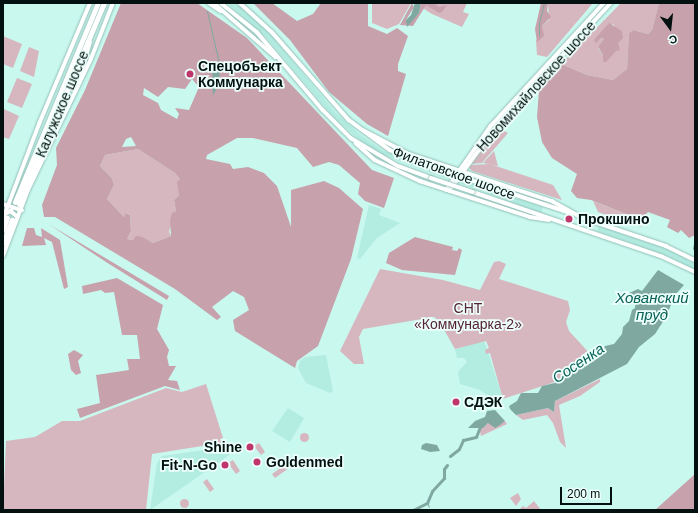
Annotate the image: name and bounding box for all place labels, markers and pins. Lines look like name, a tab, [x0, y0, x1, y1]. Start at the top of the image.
place label: Спецобъект Коммунарка	[198, 58, 283, 90]
marker: Спецобъект Коммунарка	[185, 69, 195, 79]
place label: Прокшино	[578, 211, 649, 227]
marker: Прокшино	[563, 213, 575, 225]
place label: СДЭК	[464, 394, 502, 410]
marker: СДЭК	[451, 397, 461, 407]
place label: Shine	[204, 439, 242, 455]
marker: Shine	[245, 442, 255, 452]
place label: Goldenmed	[266, 454, 343, 470]
marker: Goldenmed	[251, 456, 263, 468]
place label: Fit-N-Go	[161, 457, 217, 473]
marker: Fit-N-Go	[220, 460, 230, 470]

